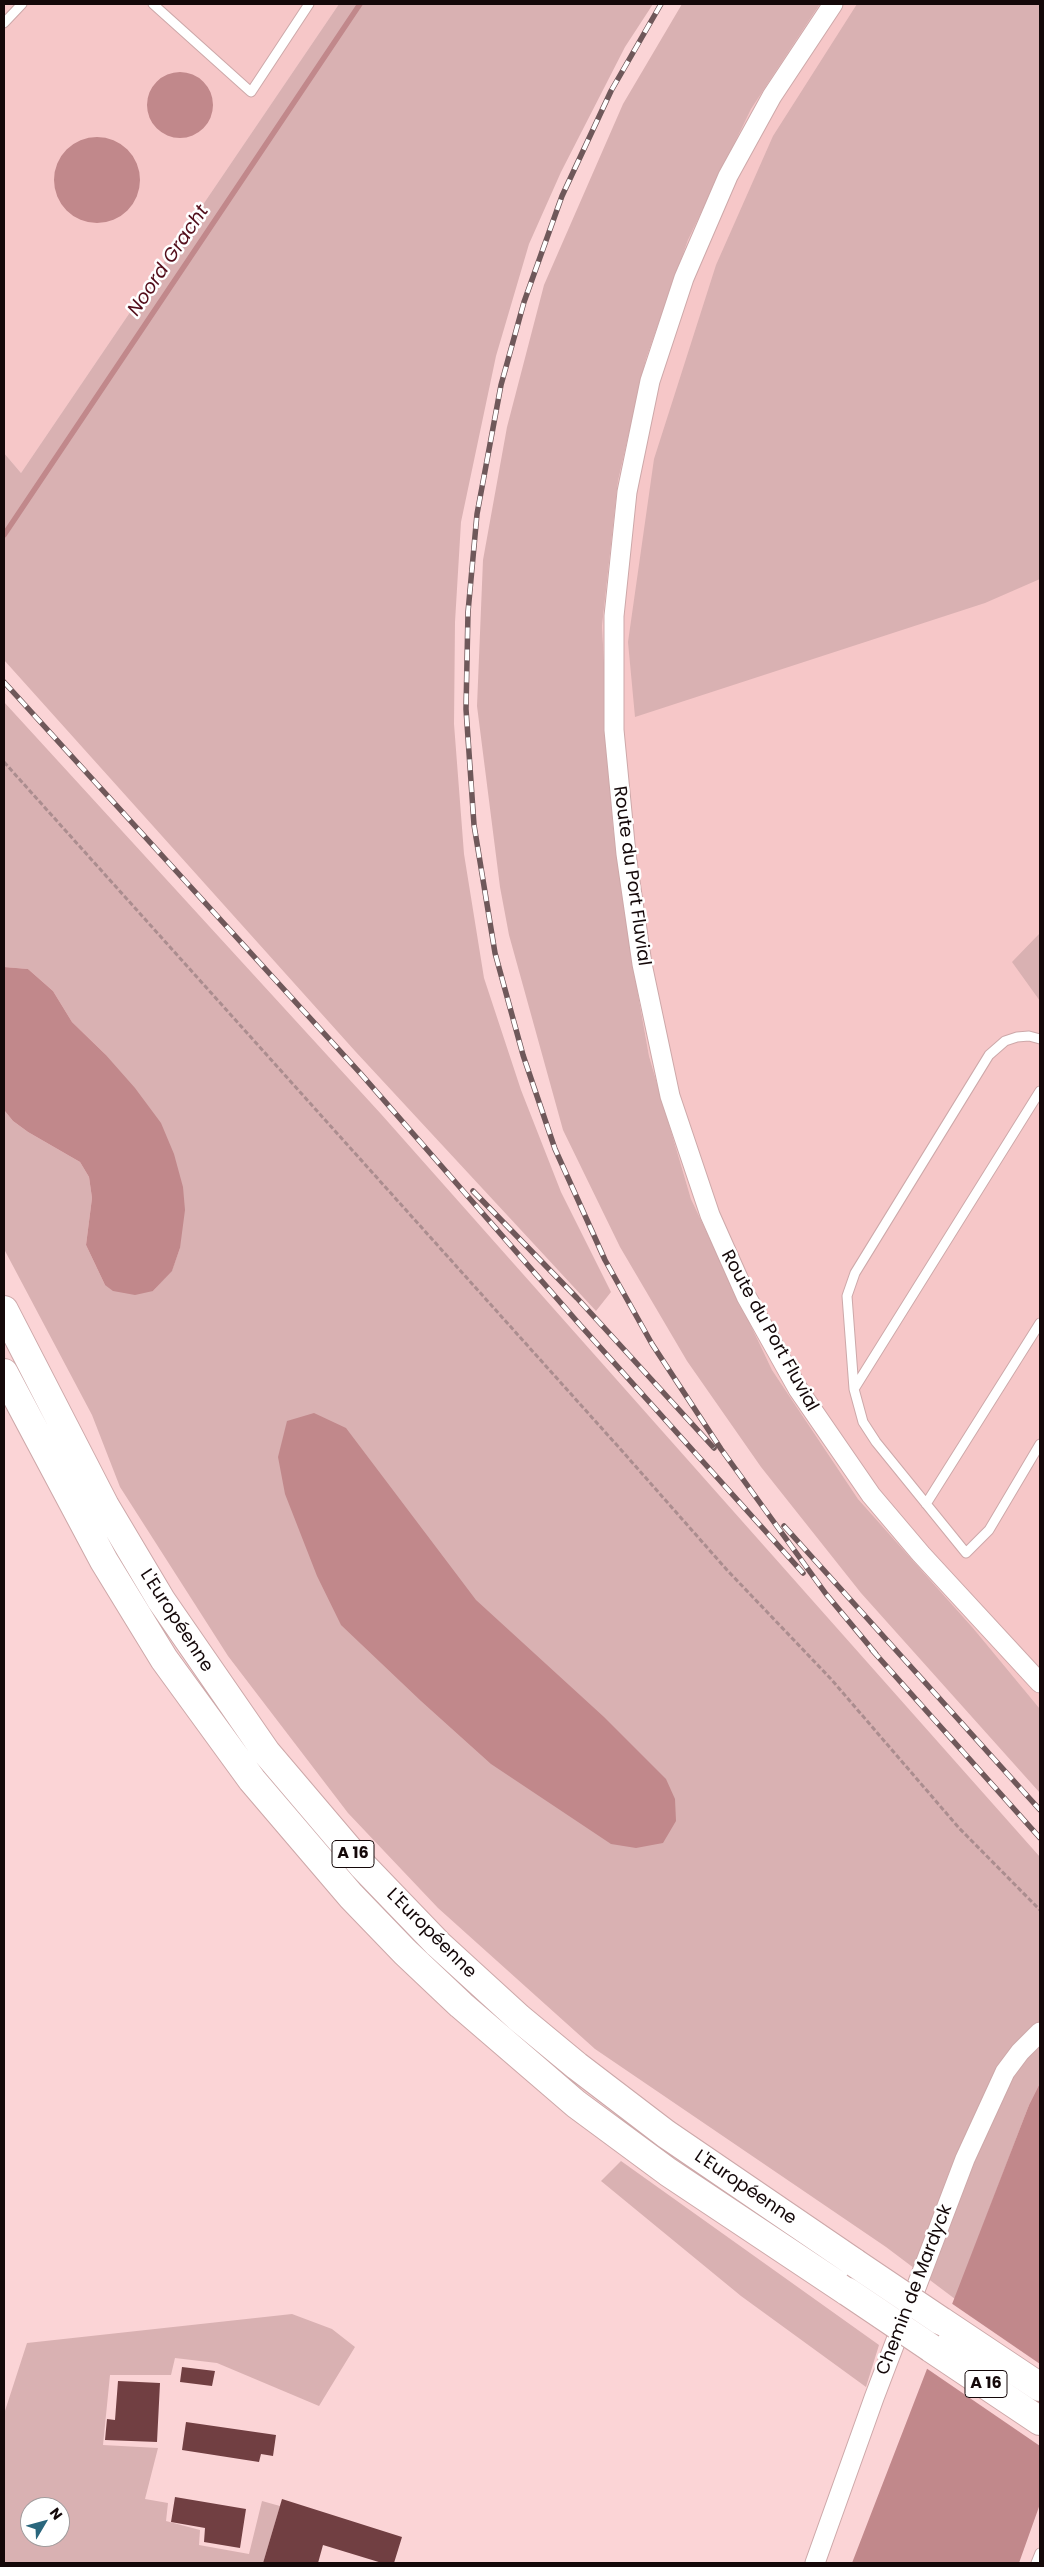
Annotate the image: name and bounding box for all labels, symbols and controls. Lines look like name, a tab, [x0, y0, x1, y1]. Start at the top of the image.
water label: Noord Gracht	[124, 201, 214, 321]
street label: Route du Port Fluvial	[608, 785, 654, 967]
street label: Route du Port Fluvial	[716, 1247, 822, 1415]
street label: L'Européenne	[135, 1566, 217, 1676]
road number: A 16	[332, 1840, 374, 1868]
street label: L'Européenne	[382, 1885, 480, 1983]
street label: L'Européenne	[690, 2146, 800, 2230]
street label: Chemin de Mardyck	[873, 2202, 957, 2378]
road number: A 16	[965, 2370, 1007, 2398]
north arrow	[20, 2497, 70, 2547]
text: N	[45, 2503, 67, 2524]

